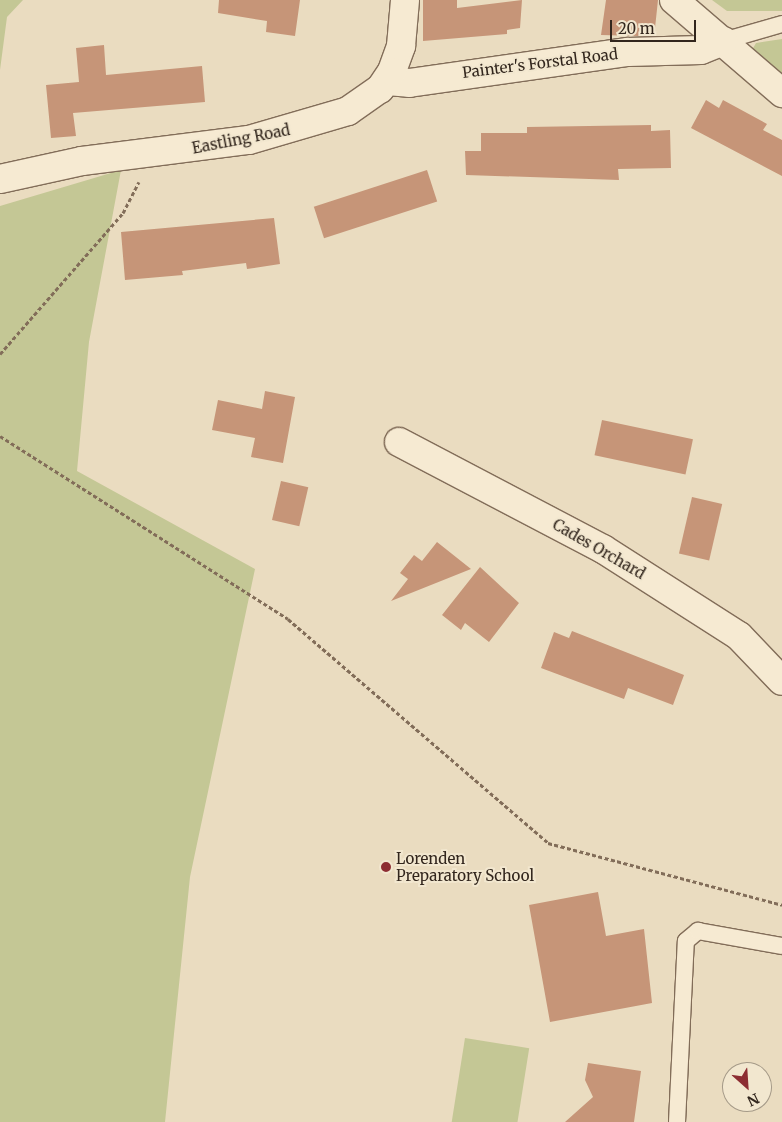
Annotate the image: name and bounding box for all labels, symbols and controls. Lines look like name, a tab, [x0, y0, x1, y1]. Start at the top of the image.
scale bar	[612, 10, 698, 42]
text: 20 m	[618, 19, 655, 38]
street label: Painter's Forstal Road	[461, 45, 619, 81]
street label: Eastling Road	[190, 121, 292, 157]
street label: Cades Orchard	[550, 515, 648, 583]
place label: Lorenden Preparatory School	[396, 849, 534, 884]
marker: Lorenden Preparatory School	[380, 861, 392, 873]
north arrow	[722, 1062, 772, 1112]
text: N	[744, 1089, 762, 1110]

